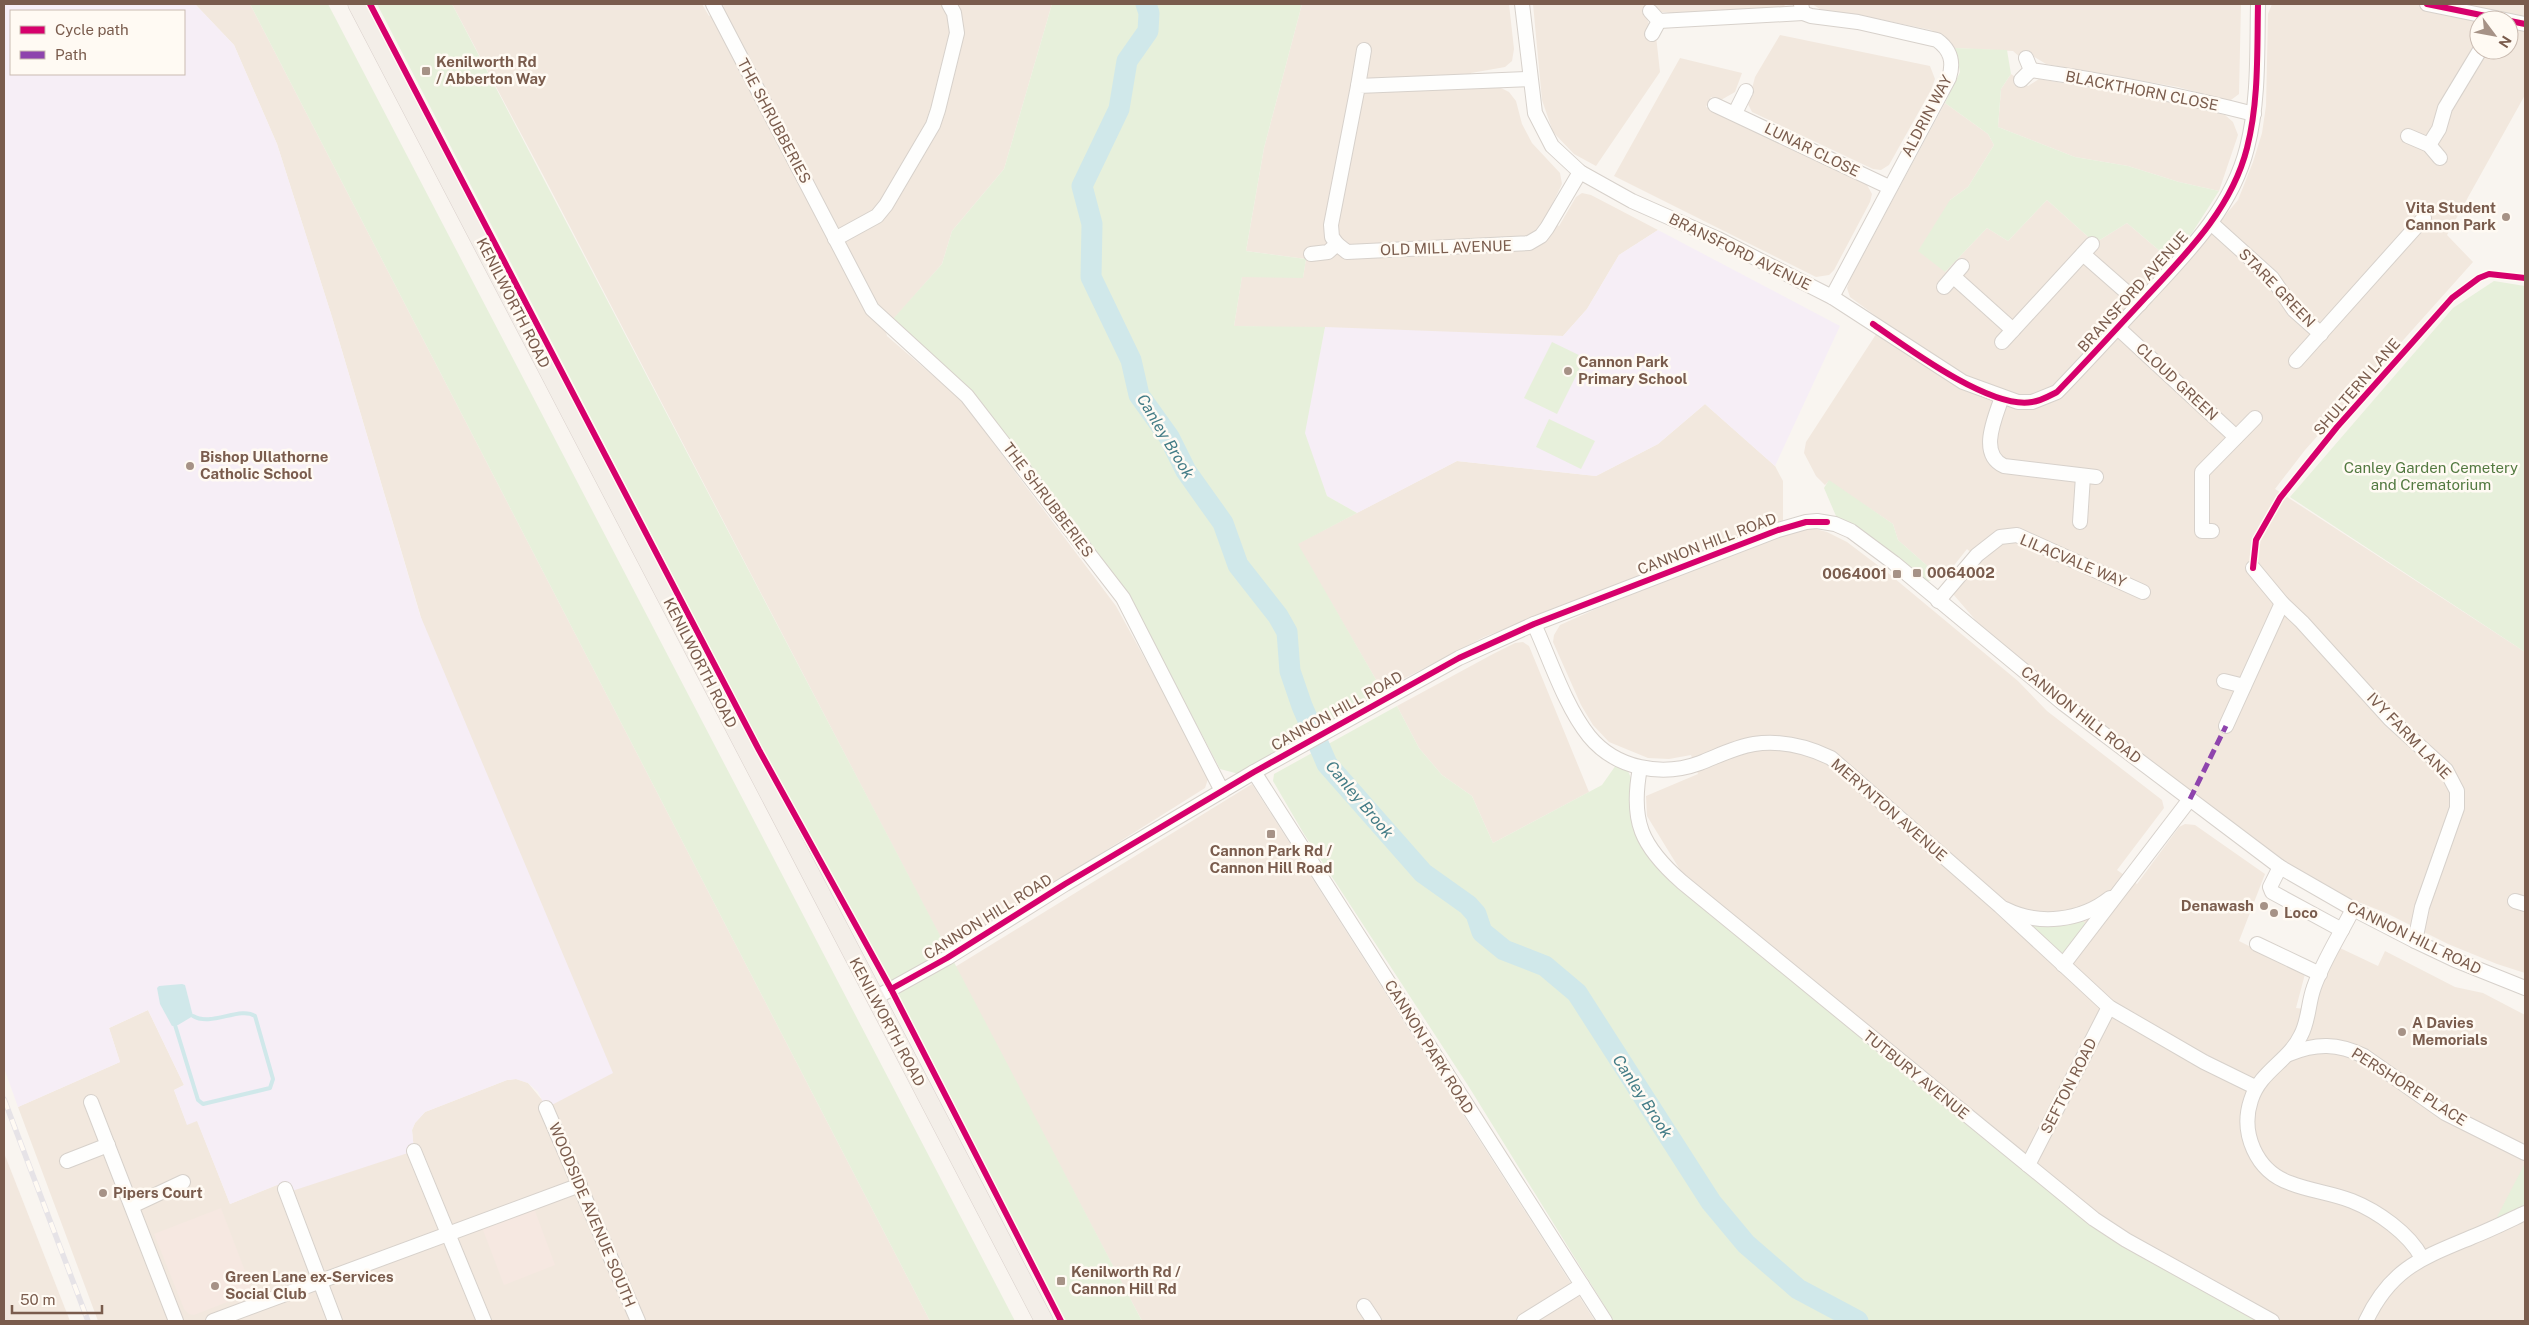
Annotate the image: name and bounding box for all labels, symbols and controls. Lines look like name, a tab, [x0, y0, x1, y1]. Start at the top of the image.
legend	[10, 10, 185, 75]
north arrow	[2469, 10, 2519, 60]
text: Cycle path	[55, 21, 129, 38]
text: N	[2495, 33, 2515, 51]
text: Path	[55, 46, 87, 63]
place label: Kenilworth Rd / Abberton Way	[436, 53, 547, 87]
street label: THE SHRUBBERIES	[734, 56, 815, 186]
marker: Kenilworth Rd / Abberton Way	[420, 65, 432, 77]
street label: BLACKTHORN CLOSE	[2064, 67, 2220, 114]
street label: ALDRIN WAY	[1898, 72, 1955, 159]
street label: LUNAR CLOSE	[1762, 119, 1862, 180]
place label: Vita Student Cannon Park	[2405, 199, 2496, 233]
street label: BRANSFORD AVENUE	[1666, 210, 1814, 293]
marker: Vita Student Cannon Park	[2500, 211, 2512, 223]
street label: BRANSFORD AVENUE	[2074, 228, 2191, 355]
street label: KENILWORTH ROAD	[473, 235, 554, 371]
street label: OLD MILL AVENUE	[1380, 237, 1512, 258]
street label: STARE GREEN	[2236, 245, 2319, 330]
street label: SHULTERN LANE	[2310, 335, 2403, 439]
street label: CLOUD GREEN	[2133, 340, 2222, 424]
place label: Cannon Park Primary School	[1578, 353, 1688, 387]
marker: Cannon Park Primary School	[1562, 365, 1574, 377]
water label: Canley Brook	[1133, 391, 1198, 482]
street label: THE SHRUBBERIES	[1000, 439, 1097, 560]
place label: Bishop Ullathorne Catholic School	[200, 448, 328, 482]
park label: Canley Garden Cemetery and Crematorium	[2344, 459, 2518, 493]
marker: Bishop Ullathorne Catholic School	[184, 460, 196, 472]
street label: CANNON HILL ROAD	[1635, 509, 1779, 578]
street label: LILACVALE WAY	[2018, 531, 2129, 591]
place label: 0064002	[1927, 564, 1995, 581]
place label: 0064001	[1822, 565, 1887, 582]
marker: 0064002	[1911, 567, 1923, 579]
marker: 0064001	[1891, 568, 1903, 580]
street label: KENILWORTH ROAD	[660, 595, 741, 731]
street label: CANNON HILL ROAD	[2018, 662, 2145, 767]
street label: CANNON HILL ROAD	[1268, 667, 1405, 754]
street label: IVY FARM LANE	[2364, 689, 2455, 782]
street label: MERYNTON AVENUE	[1828, 755, 1951, 864]
water label: Canley Brook	[1322, 757, 1398, 842]
marker: Cannon Park Rd / Cannon Hill Road	[1265, 828, 1277, 840]
place label: Cannon Park Rd / Cannon Hill Road	[1210, 842, 1333, 876]
street label: CANNON HILL ROAD	[921, 870, 1055, 963]
place label: Denawash	[2181, 897, 2254, 914]
street label: CANNON HILL ROAD	[2344, 898, 2484, 978]
marker: Denawash	[2258, 900, 2270, 912]
place label: Loco	[2284, 904, 2318, 921]
marker: Loco	[2268, 907, 2280, 919]
street label: KENILWORTH ROAD	[846, 954, 929, 1089]
street label: CANNON PARK ROAD	[1381, 977, 1477, 1117]
place label: A Davies Memorials	[2412, 1014, 2488, 1048]
marker: A Davies Memorials	[2396, 1026, 2408, 1038]
street label: TUTBURY AVENUE	[1860, 1027, 1973, 1122]
street label: SEFTON ROAD	[2037, 1035, 2100, 1136]
street label: PERSHORE PLACE	[2349, 1044, 2470, 1129]
water label: Canley Brook	[1609, 1051, 1677, 1142]
street label: WOODSIDE AVENUE SOUTH	[546, 1120, 639, 1310]
place label: Pipers Court	[113, 1184, 203, 1201]
marker: Pipers Court	[97, 1187, 109, 1199]
place label: Kenilworth Rd / Cannon Hill Rd	[1071, 1263, 1181, 1297]
place label: Green Lane ex-Services Social Club	[225, 1268, 394, 1302]
marker: Kenilworth Rd / Cannon Hill Rd	[1055, 1275, 1067, 1287]
marker: Green Lane ex-Services Social Club	[209, 1280, 221, 1292]
scale bar	[12, 1282, 102, 1314]
text: 50 m	[20, 1291, 55, 1308]

